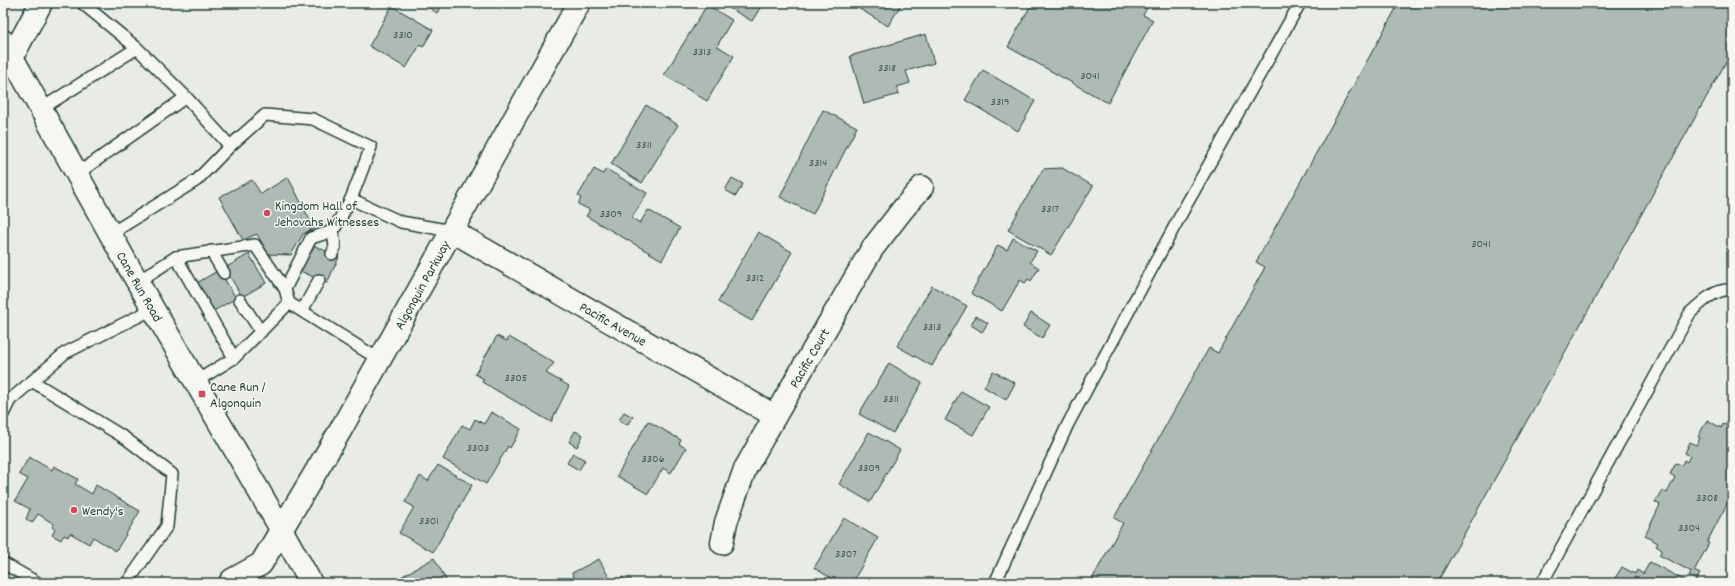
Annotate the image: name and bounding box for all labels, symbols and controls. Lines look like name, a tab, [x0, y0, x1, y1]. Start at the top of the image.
house number: 3310	[393, 27, 413, 44]
house number: 3313	[693, 44, 711, 61]
house number: 3318	[878, 60, 896, 77]
house number: 3041	[1080, 68, 1100, 85]
house number: 3319	[991, 94, 1009, 111]
house number: 3311	[636, 137, 652, 154]
house number: 3314	[809, 155, 827, 172]
place label: Kingdom Hall of Jehovahs Witnesses	[275, 197, 379, 233]
house number: 3317	[1041, 201, 1059, 218]
house number: 3309	[600, 206, 622, 223]
marker: Kingdom Hall of Jehovahs Witnesses	[262, 208, 272, 218]
house number: 3041	[1471, 236, 1491, 253]
street label: Algonquin Parkway	[390, 237, 457, 334]
street label: Cane Run Road	[110, 249, 167, 326]
house number: 3312	[746, 270, 764, 287]
street label: Pacific Avenue	[575, 298, 650, 352]
house number: 3313	[923, 319, 941, 336]
street label: Pacific Court	[785, 325, 836, 392]
house number: 3305	[505, 370, 527, 387]
place label: Cane Run / Algonquin	[210, 378, 266, 414]
marker: Cane Run / Algonquin	[197, 389, 207, 399]
house number: 3311	[883, 391, 899, 408]
house number: 3303	[467, 440, 489, 457]
house number: 3306	[641, 451, 665, 468]
house number: 3309	[858, 460, 880, 477]
house number: 3308	[1696, 490, 1718, 507]
place label: Wendy's	[82, 502, 124, 522]
marker: Wendy's	[69, 505, 79, 515]
house number: 3301	[419, 513, 439, 530]
house number: 3304	[1678, 520, 1700, 537]
house number: 3307	[835, 546, 857, 563]

